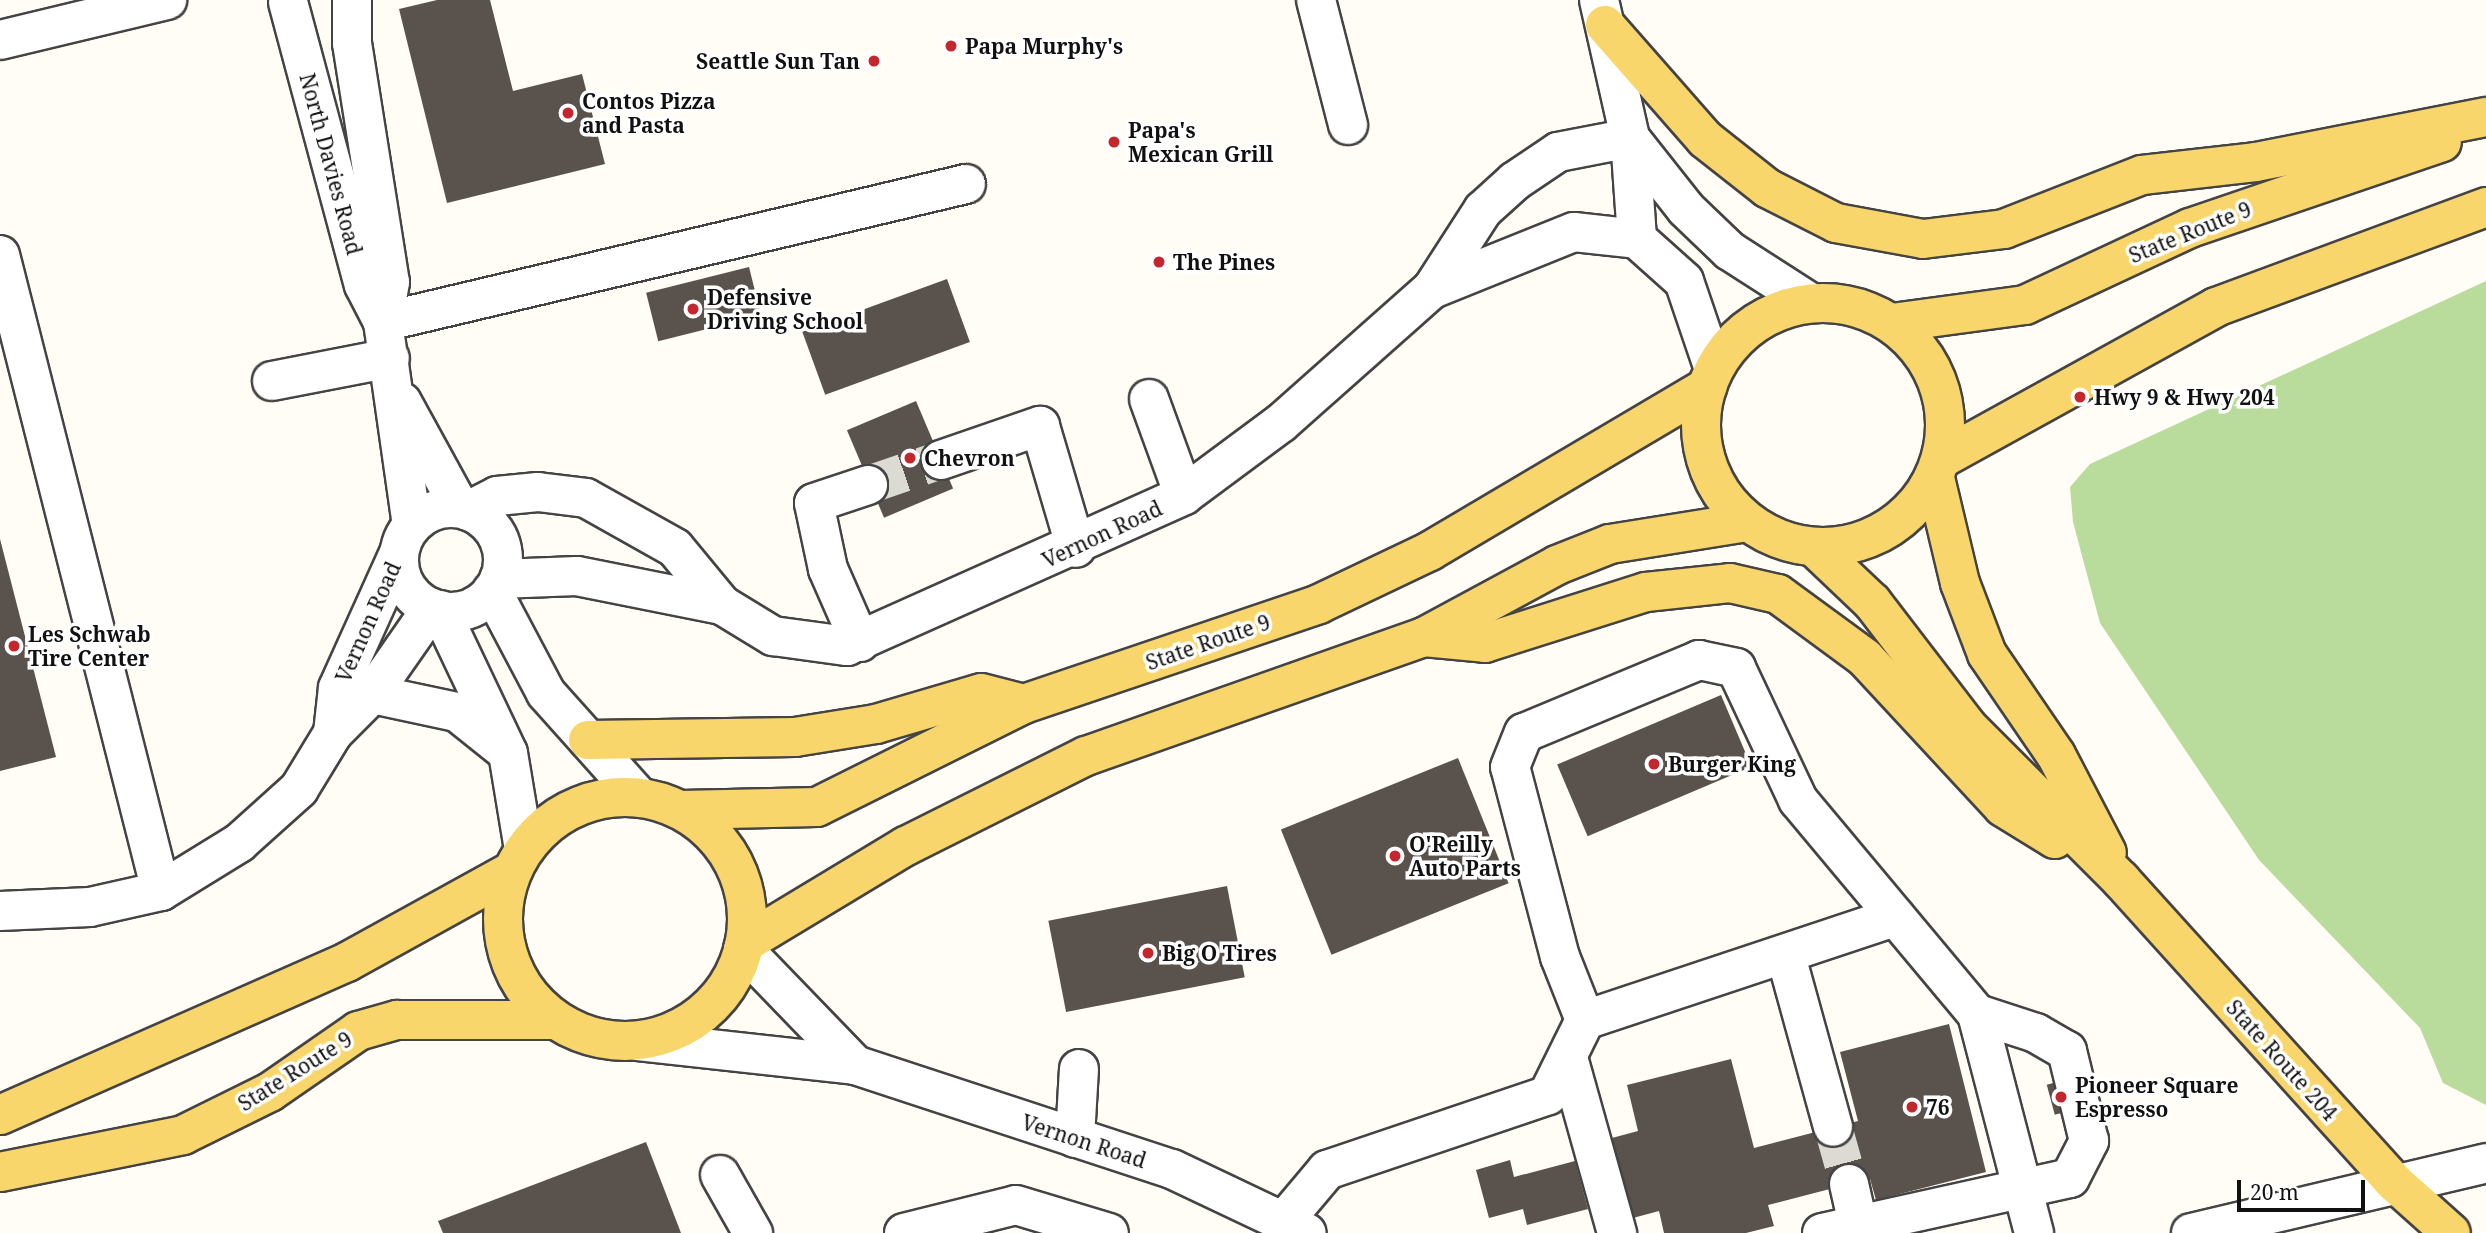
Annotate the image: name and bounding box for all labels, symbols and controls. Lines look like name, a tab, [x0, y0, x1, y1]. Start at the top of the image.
place label: Papa Murphy's	[965, 33, 1123, 59]
marker: Papa Murphy's	[943, 38, 959, 54]
place label: Seattle Sun Tan	[696, 48, 860, 74]
marker: Seattle Sun Tan	[866, 53, 882, 69]
street label: North Davies Road	[295, 70, 367, 258]
place label: Contos Pizza and Pasta	[582, 88, 716, 138]
marker: Contos Pizza and Pasta	[560, 105, 576, 121]
place label: Papa's Mexican Grill	[1128, 117, 1273, 167]
marker: Papa's Mexican Grill	[1106, 134, 1122, 150]
street label: State Route 9	[2125, 196, 2255, 268]
place label: The Pines	[1173, 249, 1275, 275]
marker: The Pines	[1151, 254, 1167, 270]
place label: Defensive Driving School	[707, 284, 863, 334]
marker: Defensive Driving School	[685, 301, 701, 317]
place label: Hwy 9 & Hwy 204	[2094, 384, 2275, 410]
marker: Hwy 9 & Hwy 204	[2072, 389, 2088, 405]
place label: Chevron	[924, 445, 1015, 471]
marker: Chevron	[902, 450, 918, 466]
street label: Vernon Road	[1038, 495, 1166, 573]
street label: Vernon Road	[330, 558, 406, 686]
street label: State Route 9	[1143, 609, 1273, 675]
place label: Les Schwab Tire Center	[28, 621, 151, 671]
marker: Les Schwab Tire Center	[6, 638, 22, 654]
place label: Burger King	[1668, 751, 1796, 777]
marker: Burger King	[1646, 756, 1662, 772]
place label: O'Reilly Auto Parts	[1409, 831, 1521, 881]
marker: O'Reilly Auto Parts	[1387, 848, 1403, 864]
place label: Big O Tires	[1162, 940, 1277, 966]
marker: Big O Tires	[1140, 945, 1156, 961]
street label: State Route 204	[2221, 995, 2343, 1125]
street label: State Route 9	[233, 1026, 357, 1116]
place label: Pioneer Square Espresso	[2075, 1072, 2239, 1122]
marker: Pioneer Square Espresso	[2053, 1089, 2069, 1105]
place label: 76	[1926, 1094, 1950, 1120]
marker: 76	[1904, 1099, 1920, 1115]
street label: Vernon Road	[1019, 1109, 1149, 1173]
scale bar	[2241, 1166, 2369, 1210]
text: 20 m	[2250, 1178, 2299, 1206]

